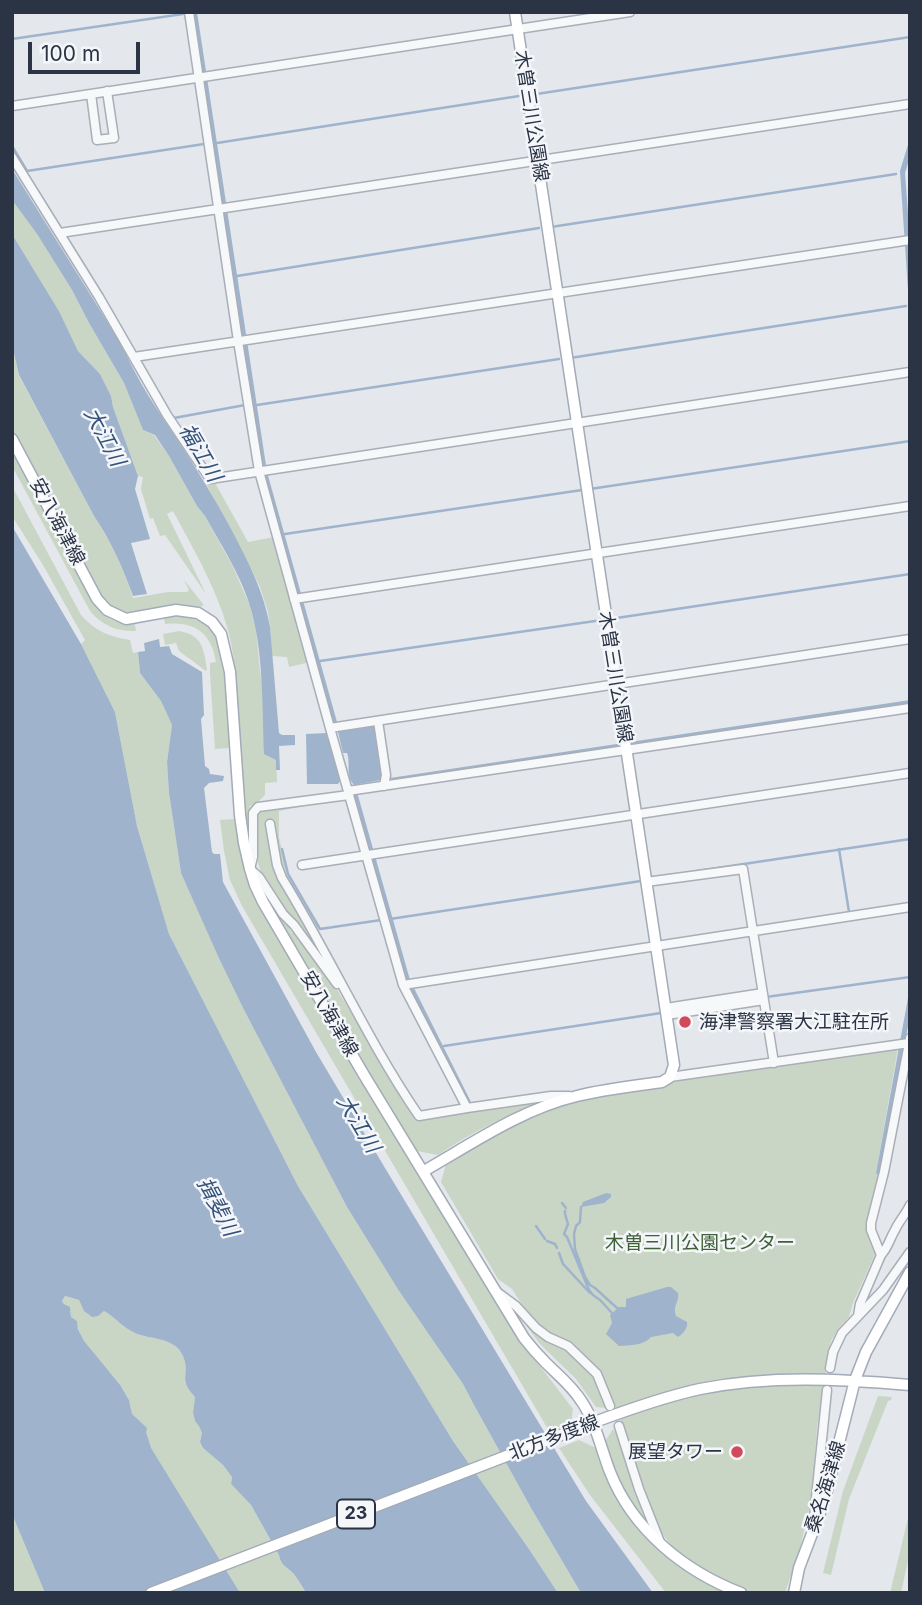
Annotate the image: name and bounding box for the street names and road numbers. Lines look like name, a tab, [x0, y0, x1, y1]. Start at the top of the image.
street label: 木曽三川公園線	[509, 49, 553, 183]
street label: 安八海津線	[25, 475, 89, 569]
street label: 木曽三川公園線	[593, 610, 637, 744]
street label: 安八海津線	[295, 967, 363, 1061]
street label: 北方多度線	[506, 1410, 602, 1466]
street label: 桑名海津線	[801, 1438, 851, 1536]
road number: 23	[337, 1499, 375, 1528]

